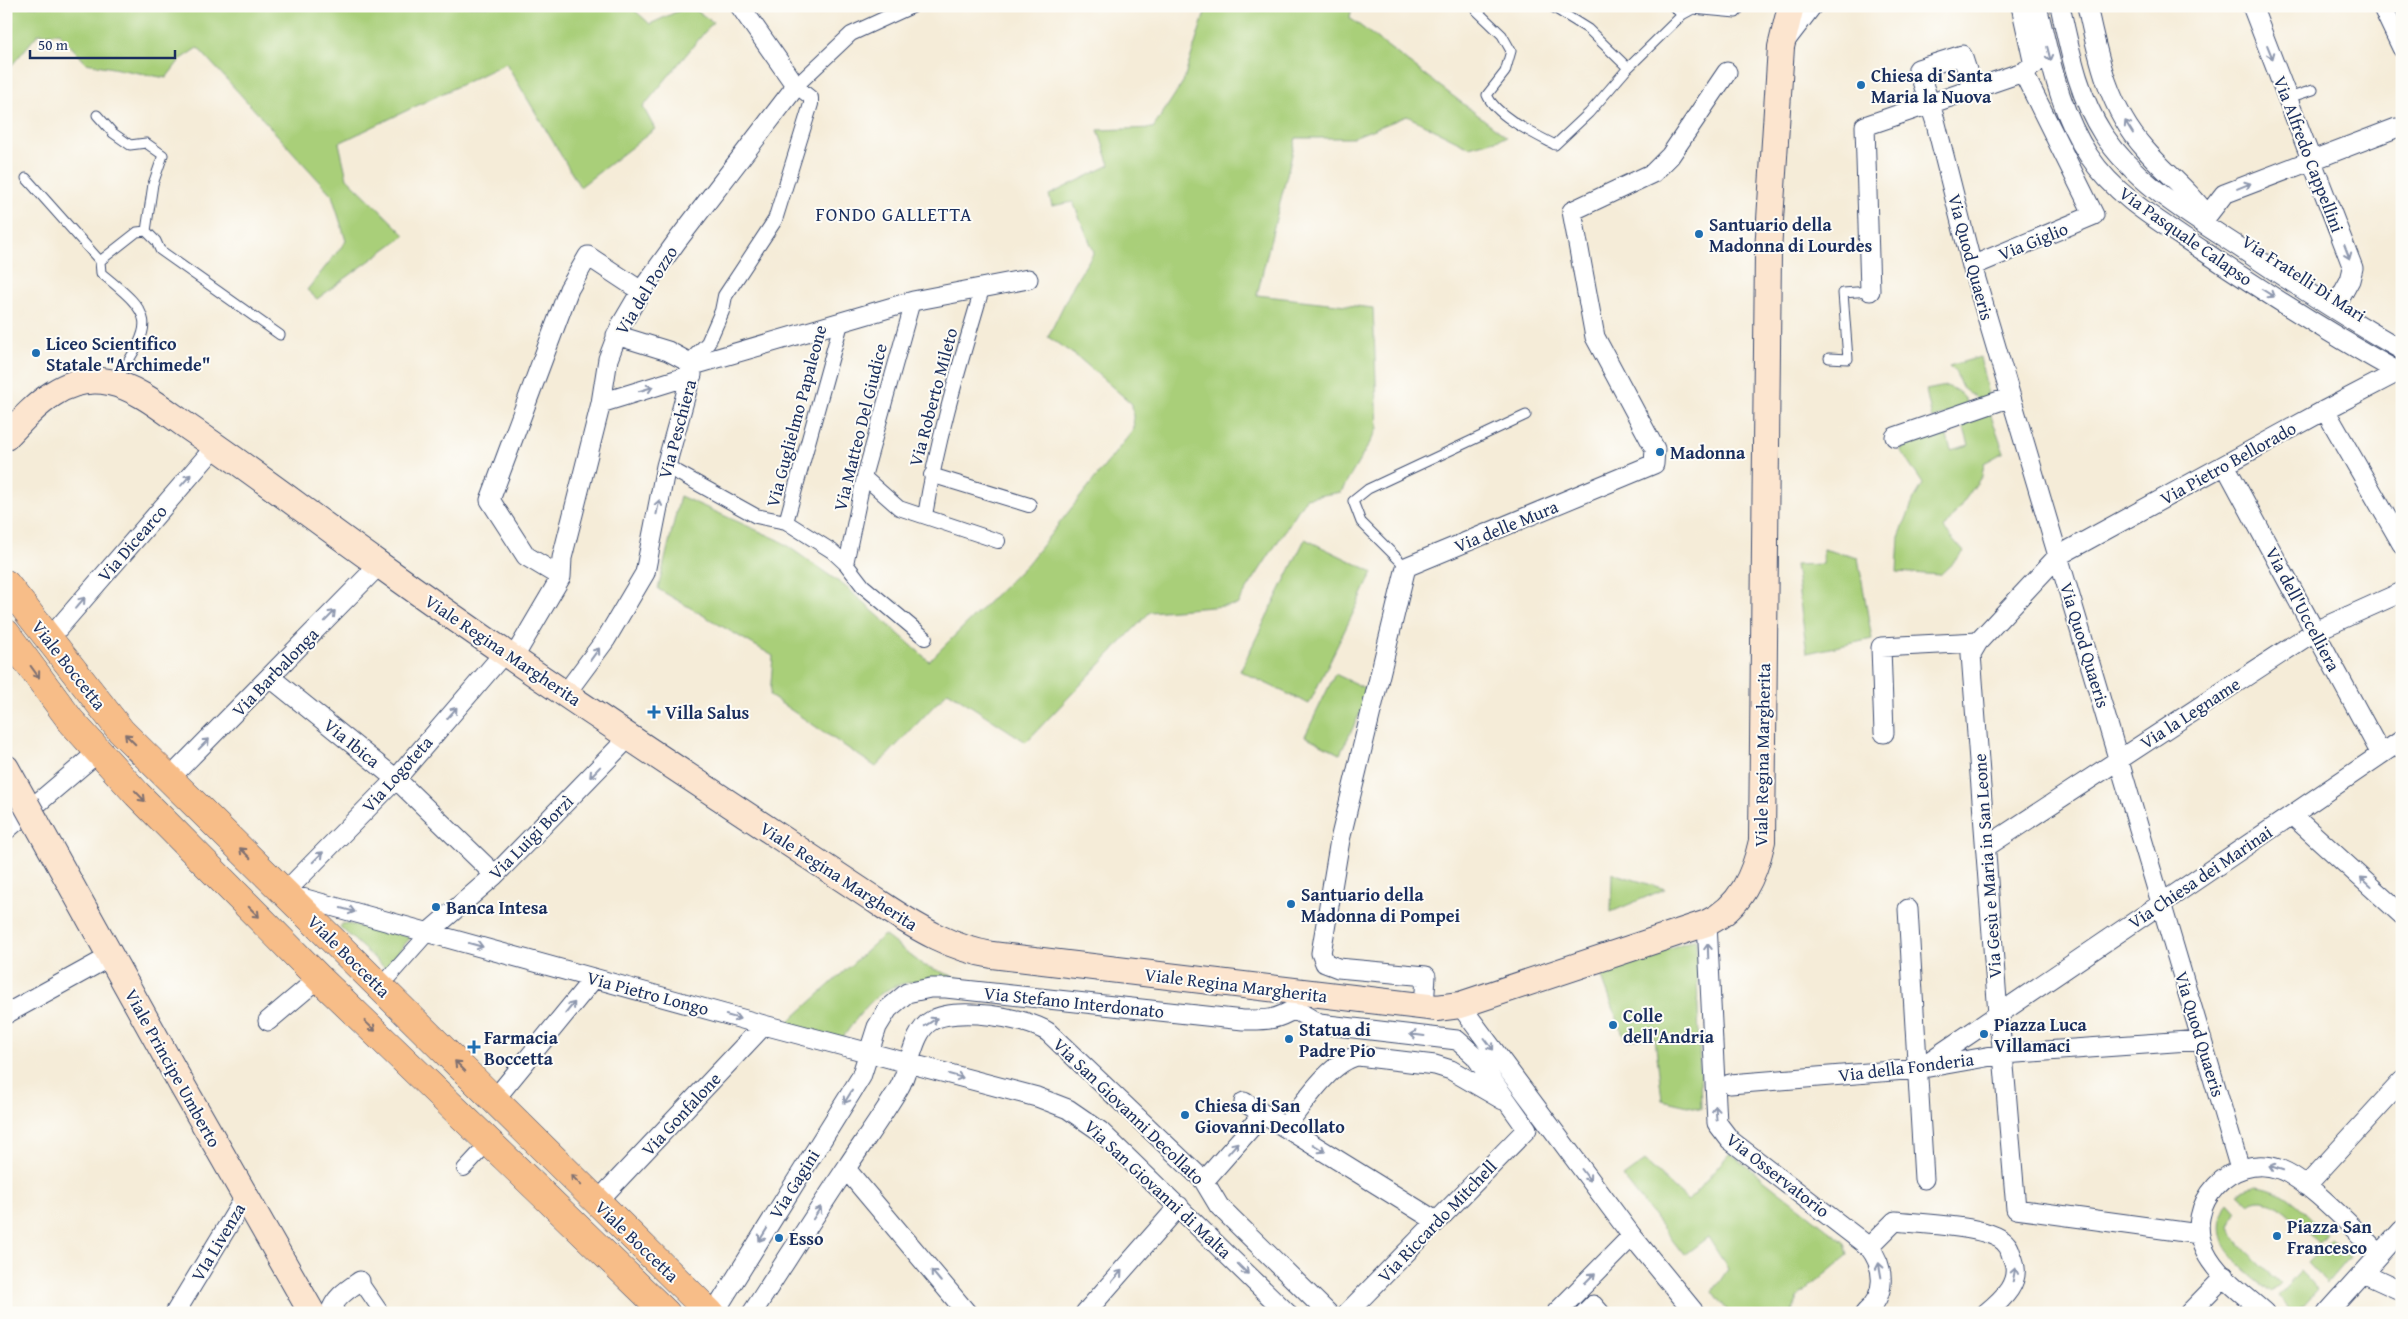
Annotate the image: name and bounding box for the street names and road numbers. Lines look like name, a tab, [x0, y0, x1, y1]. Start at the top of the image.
street label: Via Alfredo Cappellini	[2267, 72, 2351, 236]
street label: Via Pasquale Calapso	[2114, 180, 2258, 292]
street label: Via Quod Quaeris	[1941, 191, 2001, 323]
street label: Via Giglio	[1994, 215, 2072, 267]
street label: Via Fratelli Di Mari	[2236, 228, 2372, 328]
street label: Via del Pozzo	[608, 240, 684, 340]
street label: Via Guglielmo Papaleone	[759, 322, 833, 510]
street label: Via Roberto Mileto	[902, 325, 964, 469]
street label: Via Matteo Del Giudice	[826, 340, 894, 514]
street label: Via Peschiera	[651, 376, 703, 482]
street label: Via Pietro Bellorado	[2155, 414, 2301, 512]
street label: Via delle Mura	[1450, 493, 1563, 559]
street label: Via Dicearco	[91, 498, 173, 588]
street label: Via dell'Uccelliera	[2259, 542, 2347, 677]
street label: Via Quod Quaeris	[2053, 579, 2117, 711]
street label: Viale Regina Margherita	[419, 587, 587, 713]
street label: Viale Boccetta	[25, 614, 113, 716]
street label: Via Barbalonga	[225, 621, 325, 723]
street label: Viale Regina Margherita	[1747, 662, 1777, 847]
street label: Via la Legname	[2135, 670, 2245, 756]
street label: Via Ibica	[318, 712, 386, 774]
street label: Via Logoteta	[355, 729, 439, 818]
street label: Via Gesù e Maria in San Leone	[1966, 753, 2008, 979]
street label: Via Luigi Borzì	[482, 788, 580, 886]
street label: Viale Regina Margherita	[755, 815, 924, 938]
street label: Via Chiesa dei Marinai	[2122, 819, 2278, 935]
street label: Viale Boccetta	[301, 908, 397, 1004]
street label: Viale Regina Margherita	[1143, 960, 1329, 1010]
street label: Via Pietro Longo	[584, 964, 712, 1022]
street label: Via Quod Quaeris	[2168, 968, 2232, 1100]
street label: Via Stefano Interdonato	[983, 979, 1165, 1025]
street label: Viale Principe Umberto	[118, 984, 228, 1152]
street label: Via San Giovanni Decollato	[1047, 1031, 1211, 1191]
street label: Via della Fonderia	[1837, 1045, 1976, 1089]
street label: Via Gonfalone	[635, 1066, 727, 1162]
street label: Via San Giovanni di Malta	[1078, 1113, 1238, 1265]
street label: Via Osservatorio	[1721, 1126, 1835, 1224]
street label: Via Gagini	[762, 1144, 826, 1224]
street label: Via Riccardo Mitchell	[1371, 1153, 1503, 1289]
street label: Viale Boccetta	[589, 1194, 686, 1289]
street label: VIa Livenza	[184, 1197, 252, 1286]

